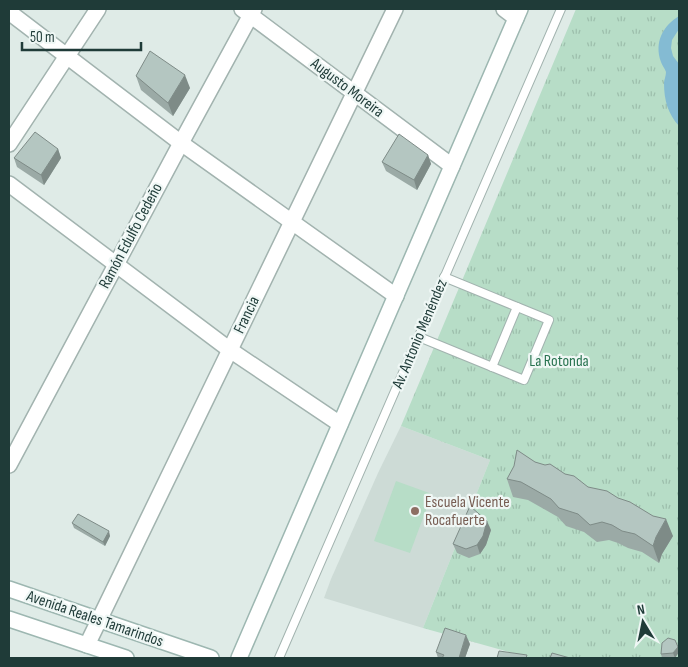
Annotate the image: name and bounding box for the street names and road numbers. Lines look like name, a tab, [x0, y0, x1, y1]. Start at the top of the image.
street label: Augusto Moreira	[306, 54, 387, 122]
street label: Ramón Edulfo Cedeño	[95, 180, 167, 292]
street label: Av. Antonio Menéndez	[388, 276, 452, 392]
street label: Francia	[230, 293, 264, 337]
street label: Avenida Reales Tamarindos	[23, 586, 166, 651]

